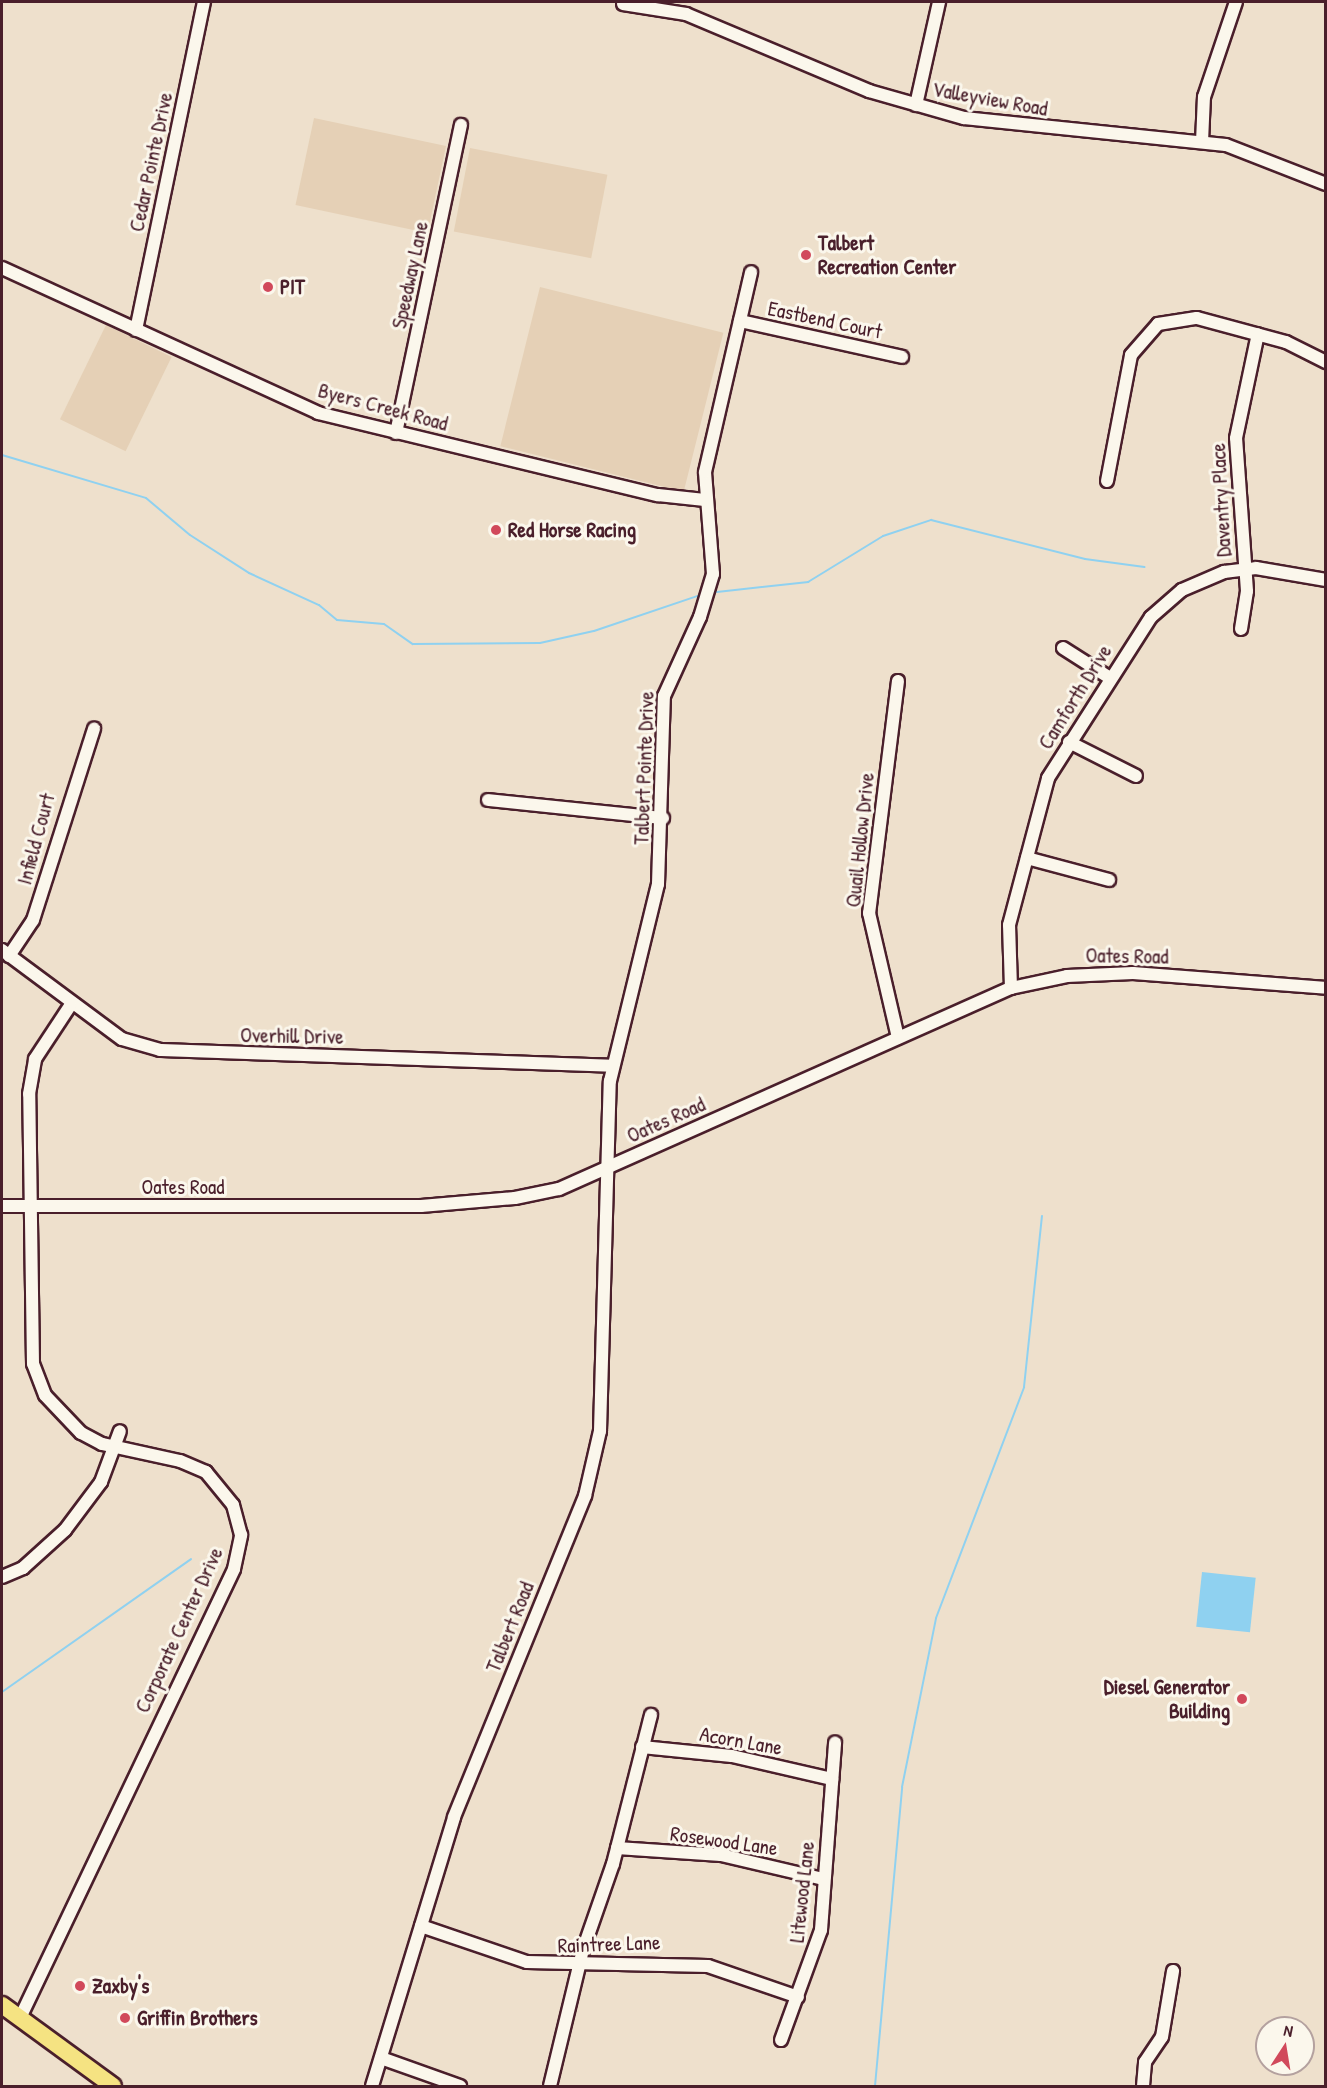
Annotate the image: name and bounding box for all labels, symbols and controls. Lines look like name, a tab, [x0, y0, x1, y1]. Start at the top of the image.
street label: Valleyview Road	[930, 76, 1050, 122]
street label: Cedar Pointe Drive	[124, 90, 178, 234]
street label: Speedway Lane	[386, 219, 434, 331]
place label: Talbert Recreation Center	[818, 230, 956, 280]
marker: Talbert Recreation Center	[799, 248, 813, 262]
place label: PIT	[280, 274, 305, 300]
marker: PIT	[261, 280, 275, 294]
street label: Eastbend Court	[766, 296, 884, 344]
street label: Byers Creek Road	[315, 378, 451, 436]
street label: Daventry Place	[1205, 442, 1237, 558]
place label: Red Horse Racing	[508, 517, 636, 543]
marker: Red Horse Racing	[489, 523, 503, 537]
street label: Camforth Drive	[1033, 640, 1117, 754]
street label: Talbert Pointe Drive	[629, 691, 659, 845]
street label: Quail Hollow Drive	[840, 771, 880, 909]
street label: Infield Court	[12, 791, 60, 887]
street label: Oates Road	[1085, 943, 1169, 969]
street label: Overhill Drive	[240, 1022, 344, 1050]
street label: Oates Road	[623, 1092, 709, 1148]
street label: Oates Road	[142, 1174, 224, 1200]
street label: Corporate Center Drive	[130, 1543, 228, 1717]
street label: Talbert Road	[480, 1578, 540, 1676]
place label: Diesel Generator Building	[1104, 1674, 1230, 1724]
marker: Diesel Generator Building	[1235, 1692, 1249, 1706]
street label: Acorn Lane	[698, 1721, 784, 1761]
street label: Rosewood Lane	[669, 1821, 779, 1861]
street label: Litewood Lane	[784, 1840, 820, 1944]
street label: Raintree Lane	[557, 1930, 661, 1958]
place label: Zaxby's	[92, 1973, 149, 1999]
marker: Zaxby's	[73, 1979, 87, 1993]
place label: Griffin Brothers	[137, 2005, 258, 2031]
marker: Griffin Brothers	[118, 2011, 132, 2025]
north arrow	[1255, 2016, 1315, 2076]
text: N	[1282, 2019, 1295, 2042]

